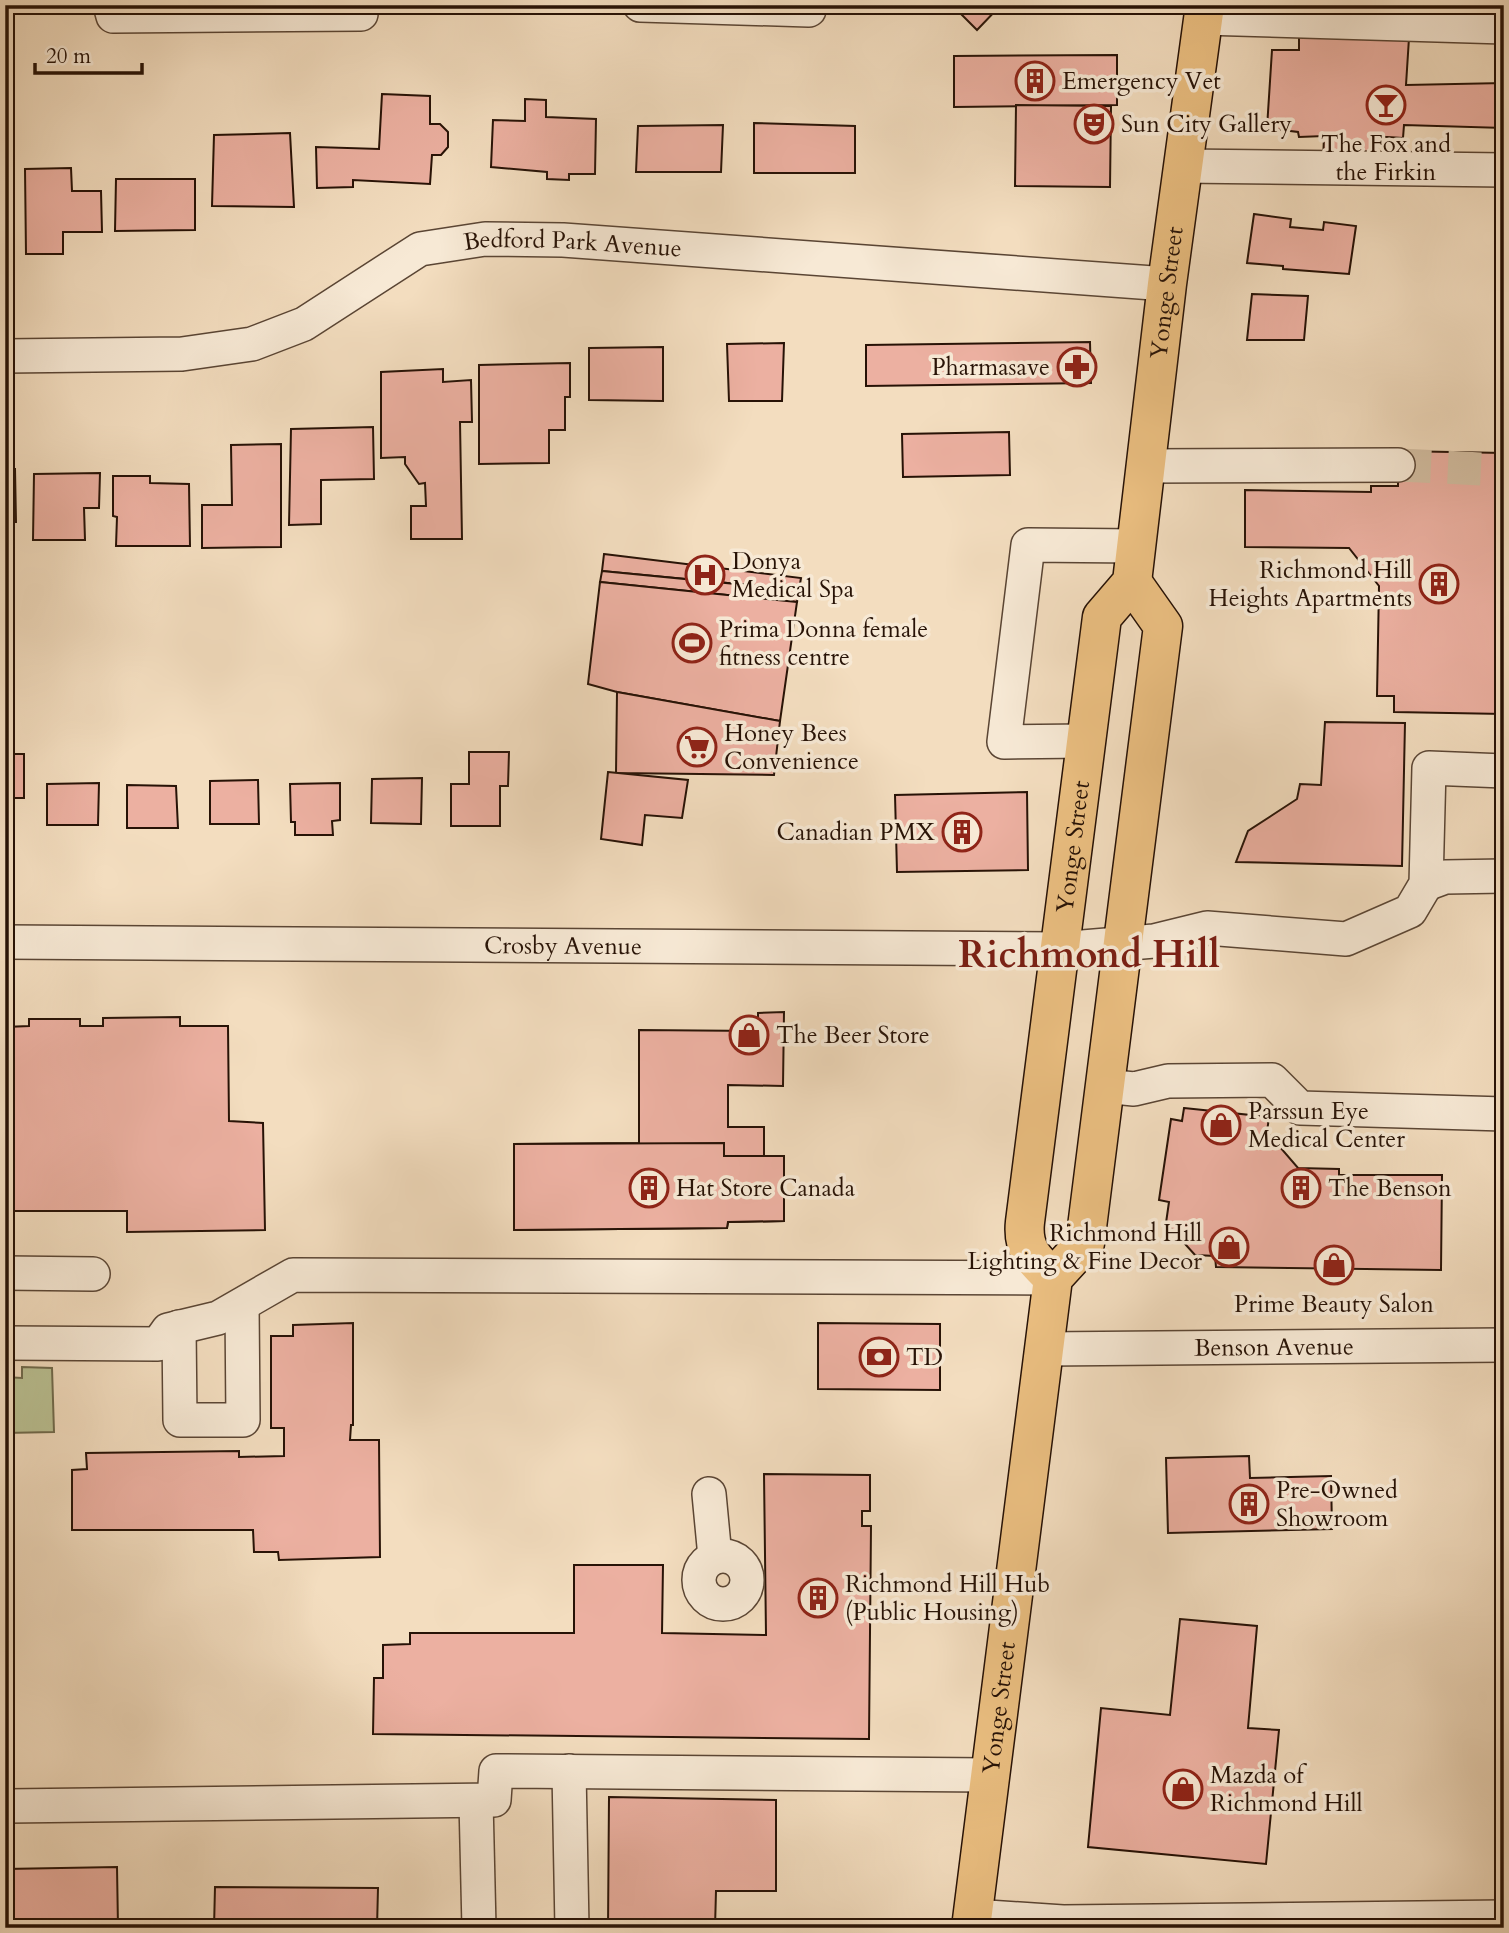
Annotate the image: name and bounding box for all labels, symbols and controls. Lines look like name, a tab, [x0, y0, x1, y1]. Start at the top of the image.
scale bar	[35, 32, 142, 76]
text: 20 m	[46, 42, 91, 71]
building icon: Emergency Vet	[1014, 60, 1056, 102]
place label: Emergency Vet	[1062, 65, 1221, 98]
bar icon: The Fox and the Firkin	[1365, 84, 1407, 126]
theatre icon: Sun City Gallery	[1073, 103, 1115, 145]
place label: Sun City Gallery	[1121, 108, 1292, 141]
place label: The Fox and the Firkin	[1321, 128, 1451, 189]
street label: Bedford Park Avenue	[461, 223, 683, 266]
street label: Yonge Street	[1142, 224, 1192, 361]
pharmacy icon: Pharmasave	[1056, 346, 1098, 388]
place label: Pharmasave	[931, 351, 1050, 384]
place label: Donya Medical Spa	[732, 545, 855, 606]
hospital icon: Donya Medical Spa	[684, 554, 726, 596]
place label: Richmond Hill Heights Apartments	[1209, 554, 1412, 615]
building icon: Richmond Hill Heights Apartments	[1418, 563, 1460, 605]
place label: Prima Donna female fitness centre	[719, 613, 928, 674]
sports icon: Prima Donna female fitness centre	[671, 622, 713, 664]
place label: Honey Bees Convenience	[724, 717, 859, 778]
supermarket icon: Honey Bees Convenience	[676, 726, 718, 768]
street label: Yonge Street	[1048, 778, 1098, 915]
building icon: Canadian PMX	[941, 811, 983, 853]
place label: Canadian PMX	[777, 816, 935, 849]
street label: Crosby Avenue	[484, 929, 642, 963]
district label: Richmond Hill	[958, 929, 1220, 981]
shop icon: The Beer Store	[728, 1014, 770, 1056]
place label: The Beer Store	[776, 1019, 930, 1052]
place label: Parssun Eye Medical Center	[1248, 1095, 1405, 1156]
shop icon: Parssun Eye Medical Center	[1200, 1104, 1242, 1146]
building icon: Hat Store Canada	[628, 1167, 670, 1209]
building icon: The Benson	[1280, 1167, 1322, 1209]
place label: Hat Store Canada	[676, 1172, 856, 1205]
place label: The Benson	[1328, 1172, 1452, 1205]
place label: Richmond Hill Lighting & Fine Decor	[967, 1217, 1202, 1278]
shop icon: Richmond Hill Lighting & Fine Decor	[1208, 1226, 1250, 1268]
shop icon: Prime Beauty Salon	[1313, 1244, 1355, 1286]
place label: Prime Beauty Salon	[1234, 1288, 1434, 1321]
street label: Benson Avenue	[1194, 1330, 1354, 1365]
bank icon: TD	[858, 1336, 900, 1378]
place label: TD	[906, 1341, 943, 1374]
place label: Pre-Owned Showroom	[1276, 1474, 1398, 1535]
building icon: Pre-Owned Showroom	[1228, 1483, 1270, 1525]
place label: Richmond Hill Hub (Public Housing)	[845, 1568, 1050, 1629]
building icon: Richmond Hill Hub (Public Housing)	[797, 1577, 839, 1619]
street label: Yonge Street	[975, 1639, 1024, 1776]
place label: Mazda of Richmond Hill	[1210, 1759, 1363, 1820]
shop icon: Mazda of Richmond Hill	[1162, 1768, 1204, 1810]

